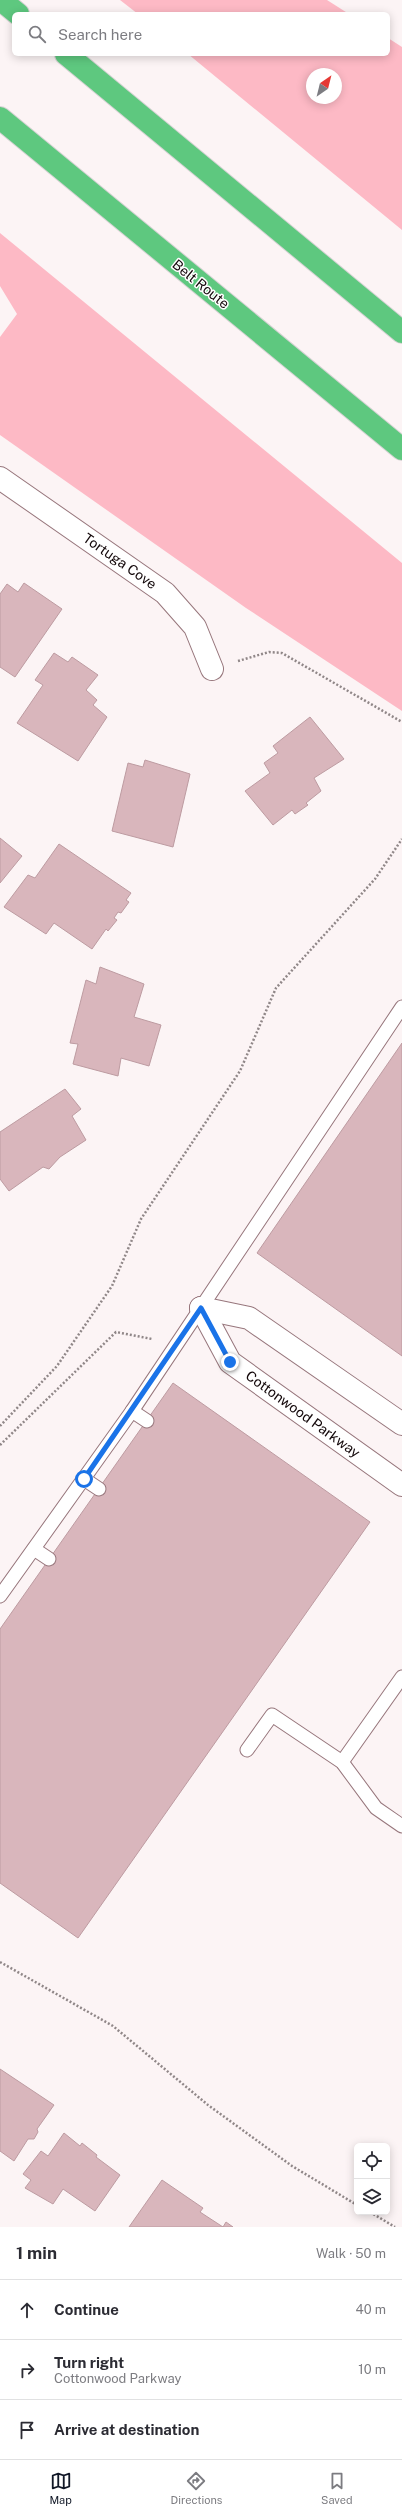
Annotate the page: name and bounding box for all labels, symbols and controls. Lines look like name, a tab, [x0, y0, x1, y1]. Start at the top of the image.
search box	[12, 12, 390, 56]
icon: search	[26, 23, 48, 45]
text: Search here	[58, 26, 142, 43]
north arrow	[306, 68, 342, 104]
street label: Belt Route	[169, 256, 233, 312]
street label: Tortuga Cove	[80, 530, 160, 592]
route end	[221, 1353, 239, 1371]
street label: Cottonwood Parkway	[243, 1367, 364, 1461]
route start	[75, 1470, 93, 1488]
map controls	[354, 2143, 390, 2215]
button: locate	[354, 2143, 390, 2179]
button: layers	[354, 2179, 390, 2215]
text: 1 min	[16, 2243, 57, 2263]
text: Walk · 50 m	[316, 2246, 386, 2261]
icon: ahead	[16, 2299, 38, 2321]
text: Continue	[54, 2301, 119, 2318]
text: 40 m	[355, 2302, 386, 2317]
text: Turn right	[54, 2354, 124, 2371]
icon: right	[16, 2359, 38, 2381]
text: 10 m	[358, 2362, 386, 2377]
text: Cottonwood Parkway	[54, 2371, 181, 2386]
icon: arrive	[16, 2419, 38, 2441]
text: Arrive at destination	[54, 2421, 199, 2438]
tab: Map	[49, 2470, 72, 2506]
tab: Directions	[171, 2470, 222, 2506]
tab: Saved	[321, 2470, 353, 2506]

